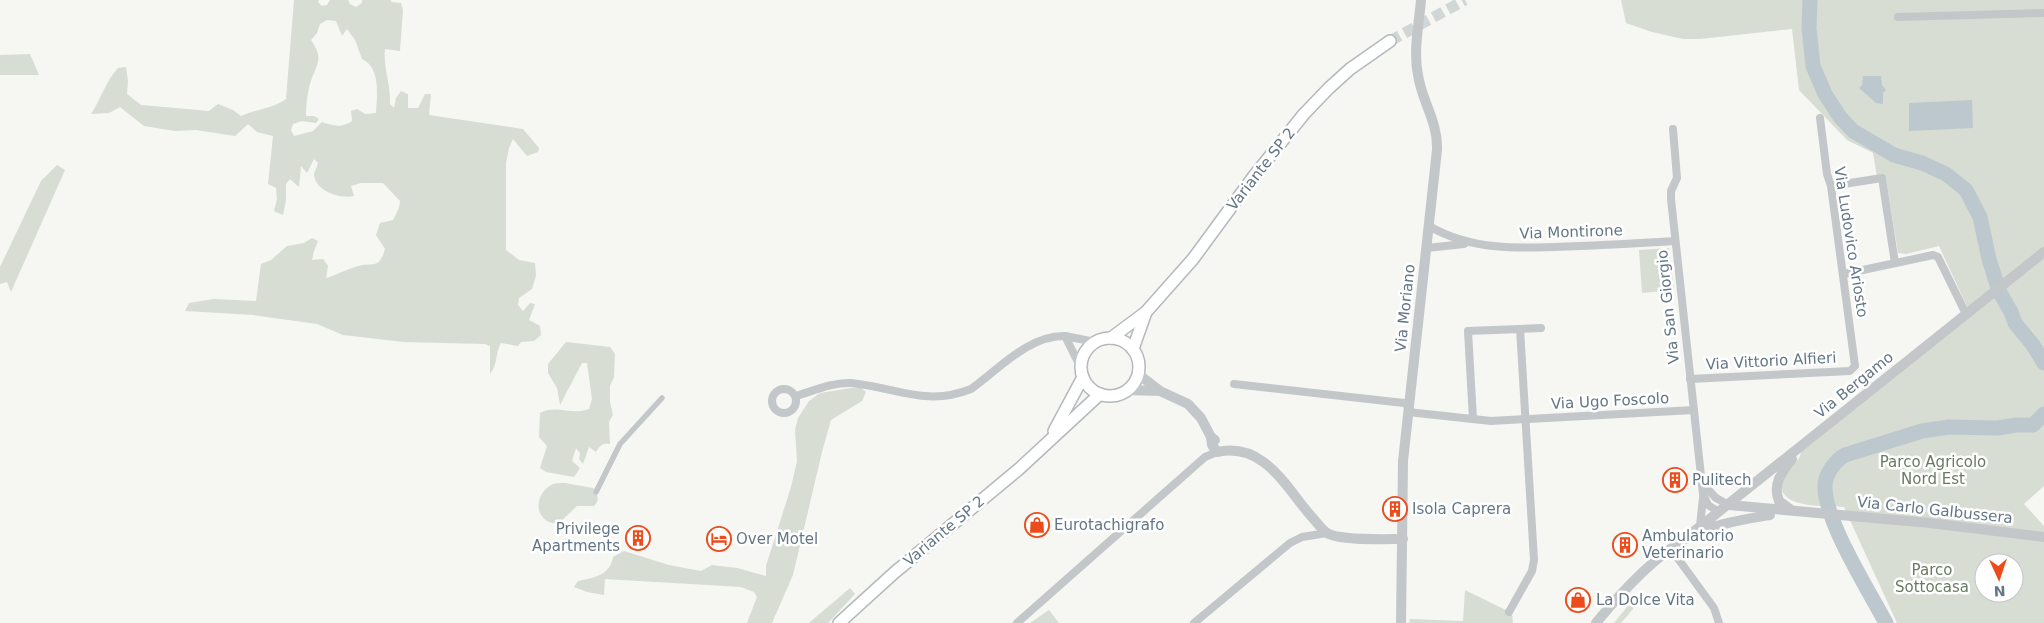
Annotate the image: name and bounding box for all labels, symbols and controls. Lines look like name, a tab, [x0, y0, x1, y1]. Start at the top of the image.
street label: Variante SP 2	[1223, 124, 1299, 214]
street label: Via Ludovico Ariosto	[1830, 165, 1872, 319]
street label: Via Montirone	[1519, 221, 1623, 243]
street label: Via San Giorgio	[1653, 249, 1683, 365]
street label: Via Moriano	[1391, 263, 1419, 353]
street label: Via Bergamo	[1811, 348, 1897, 422]
street label: Via Vittorio Alfieri	[1705, 349, 1837, 373]
street label: Via Ugo Foscolo	[1550, 389, 1670, 413]
park label: Parco Agricolo Nord Est	[1880, 453, 1986, 488]
building icon: Pulitech	[1662, 467, 1688, 493]
place label: Pulitech	[1692, 471, 1752, 489]
street label: Variante SP 2	[900, 492, 988, 570]
street label: Via Carlo Galbussera	[1856, 493, 2014, 527]
building icon: Isola Caprera	[1382, 496, 1408, 522]
place label: Isola Caprera	[1412, 500, 1511, 518]
shop icon: Eurotachigrafo	[1024, 512, 1050, 538]
place label: Eurotachigrafo	[1054, 516, 1164, 534]
place label: Privilege Apartments	[532, 520, 620, 555]
building icon: Privilege Apartments	[625, 525, 651, 551]
hotel icon: Over Motel	[706, 526, 732, 552]
place label: Ambulatorio Veterinario	[1642, 527, 1734, 562]
place label: Over Motel	[736, 530, 818, 548]
building icon: Ambulatorio Veterinario	[1612, 532, 1638, 558]
north arrow	[1974, 553, 2024, 603]
park label: Parco Sottocasa	[1895, 561, 1969, 596]
text: N	[1993, 583, 2006, 599]
shop icon: La Dolce Vita	[1565, 587, 1591, 613]
place label: La Dolce Vita	[1596, 591, 1695, 609]

